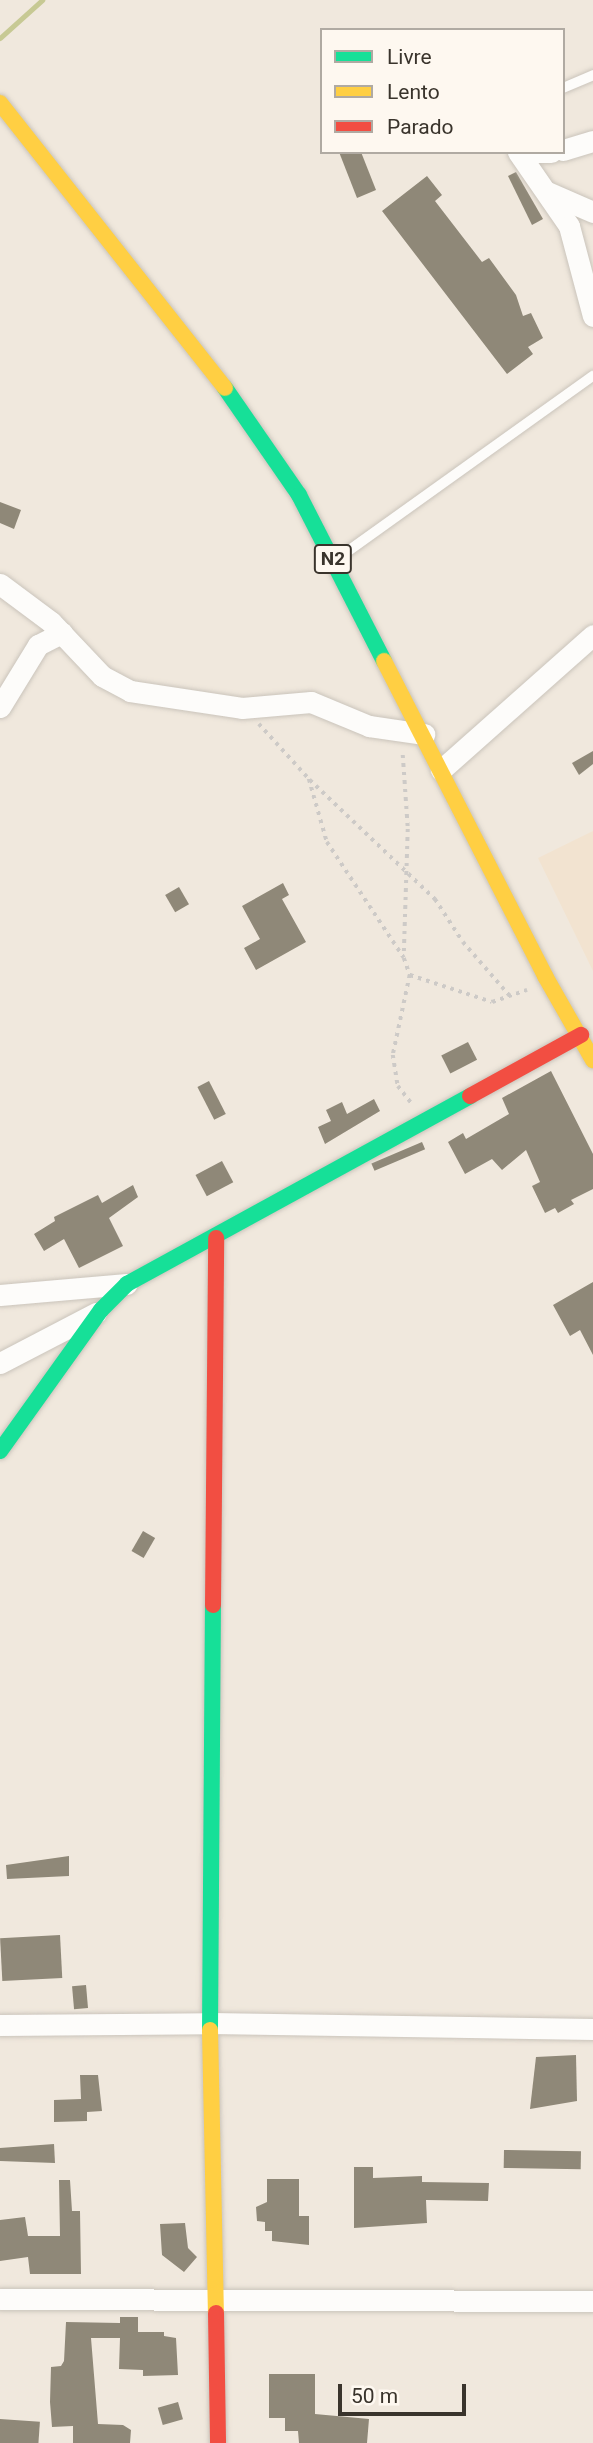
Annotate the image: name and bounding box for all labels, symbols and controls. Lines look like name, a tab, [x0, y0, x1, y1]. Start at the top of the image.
legend	[320, 28, 565, 154]
text: Livre	[387, 45, 432, 69]
text: Lento	[387, 80, 440, 104]
text: Parado	[387, 115, 454, 139]
road number: N2	[314, 544, 352, 574]
scale bar	[341, 2370, 469, 2414]
text: 50 m	[351, 2384, 398, 2408]

